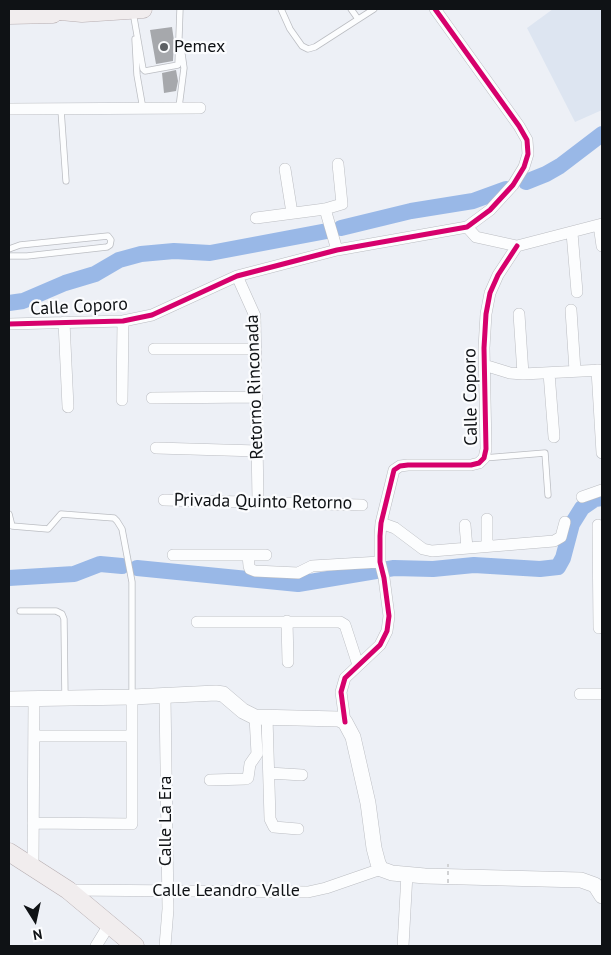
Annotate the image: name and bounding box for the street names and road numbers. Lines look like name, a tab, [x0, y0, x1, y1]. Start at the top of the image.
street label: Calle Coporo	[30, 294, 128, 320]
street label: Retorno Rinconada	[242, 314, 268, 460]
street label: Calle Coporo	[459, 348, 483, 446]
street label: Privada Quinto Retorno	[174, 490, 352, 514]
street label: Calle La Era	[155, 776, 177, 866]
street label: Calle Leandro Valle	[152, 880, 300, 902]

